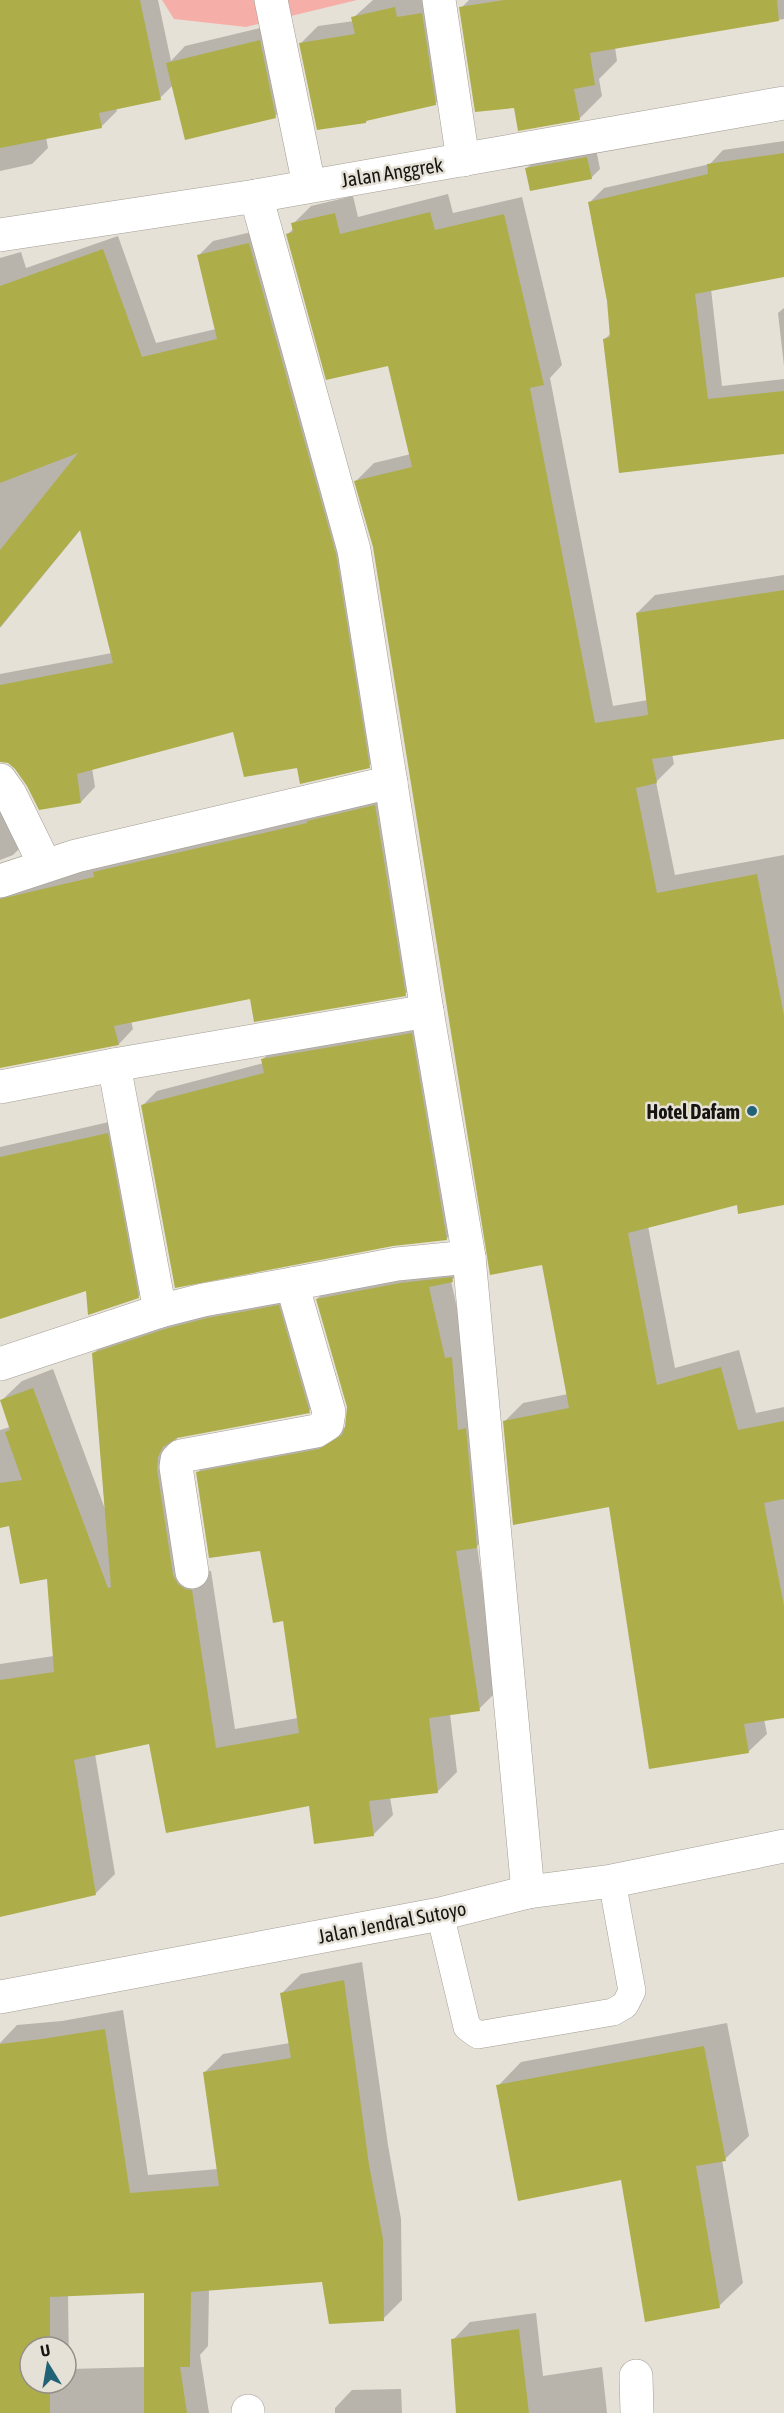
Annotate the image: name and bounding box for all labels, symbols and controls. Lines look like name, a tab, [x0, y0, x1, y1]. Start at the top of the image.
street label: Jalan Anggrek	[339, 153, 445, 191]
place label: Hotel Dafam	[647, 1100, 740, 1123]
marker: Hotel Dafam	[745, 1104, 759, 1118]
street label: Jalan Jendral Sutoyo	[316, 1896, 468, 1948]
north arrow	[18, 2335, 78, 2395]
text: U	[39, 2341, 51, 2360]

